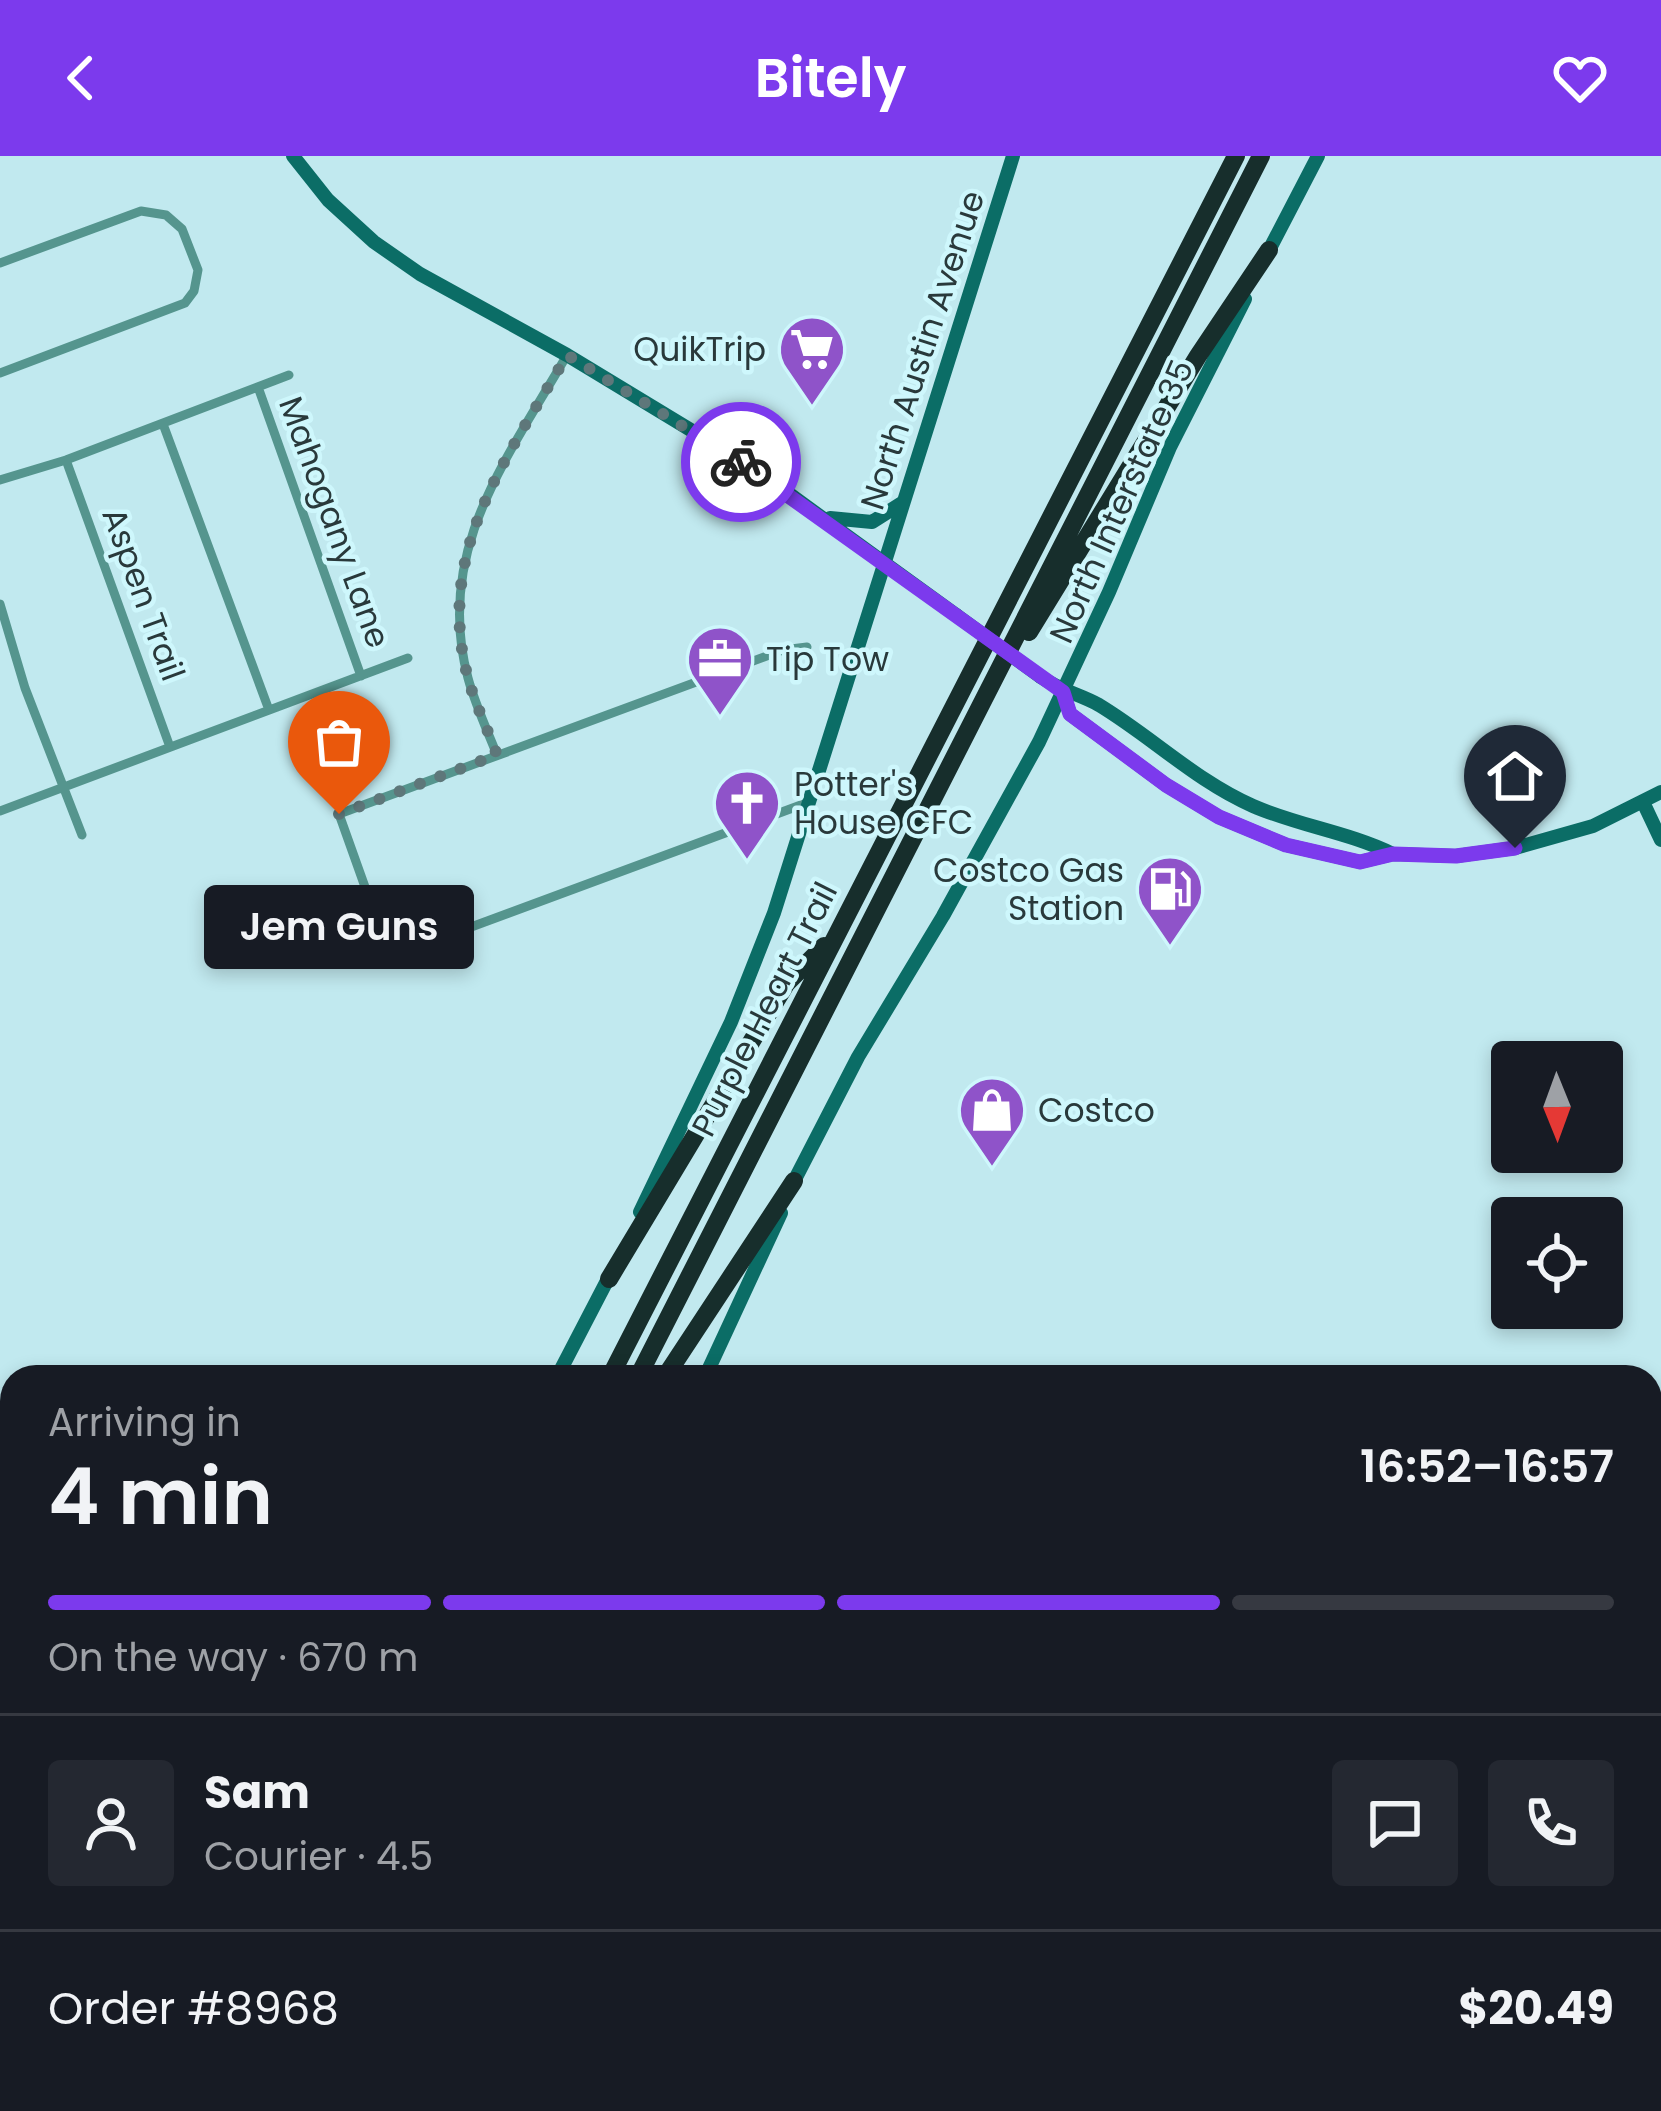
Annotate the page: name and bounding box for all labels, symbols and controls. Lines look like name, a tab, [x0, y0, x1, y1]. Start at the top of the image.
text: Bitely	[755, 40, 906, 116]
icon: back	[48, 45, 114, 111]
icon: heart	[1547, 45, 1613, 111]
street label: North Austin Avenue	[849, 184, 996, 516]
supermarket icon: QuikTrip	[777, 314, 847, 408]
place label: QuikTrip	[633, 326, 766, 373]
street label: North Interstate 35	[1038, 352, 1205, 650]
street label: Mahogany Lane	[267, 390, 402, 654]
courier	[681, 402, 801, 522]
icon: bike	[708, 429, 774, 495]
street label: Aspen Trail	[91, 501, 197, 687]
office icon: Tip Tow	[685, 624, 755, 718]
place label: Tip Tow	[766, 636, 889, 683]
pin	[288, 691, 390, 814]
icon: bag	[306, 709, 372, 775]
pin	[1464, 725, 1566, 848]
icon: home	[1482, 743, 1548, 809]
place label: Potter's House CFC	[794, 761, 973, 846]
church icon: Potter's House CFC	[712, 768, 782, 862]
place label: Costco Gas Station	[933, 847, 1124, 932]
fuel station icon: Costco Gas Station	[1135, 854, 1205, 948]
street label: Purple Heart Trail	[680, 874, 849, 1144]
callout: Jem Guns	[204, 886, 474, 970]
text: Jem Guns	[239, 899, 439, 954]
north arrow	[1491, 1041, 1623, 1173]
map controls	[1491, 1041, 1623, 1329]
shop icon: Costco	[957, 1075, 1027, 1169]
place label: Costco	[1038, 1087, 1155, 1134]
button: locate	[1491, 1197, 1623, 1329]
text: Arriving in	[48, 1395, 241, 1450]
text: 16:52–16:57	[1360, 1435, 1614, 1498]
text: 4 min	[48, 1442, 273, 1551]
text: On the way · 670 m	[48, 1630, 418, 1685]
button: person	[48, 1760, 174, 1886]
button: chat	[1332, 1760, 1458, 1886]
button: phone	[1488, 1760, 1614, 1886]
text: Sam	[204, 1761, 310, 1824]
text: Courier · 4.5	[204, 1829, 433, 1884]
text: Order #8968	[48, 1977, 339, 2040]
text: $20.49	[1459, 1977, 1614, 2040]

